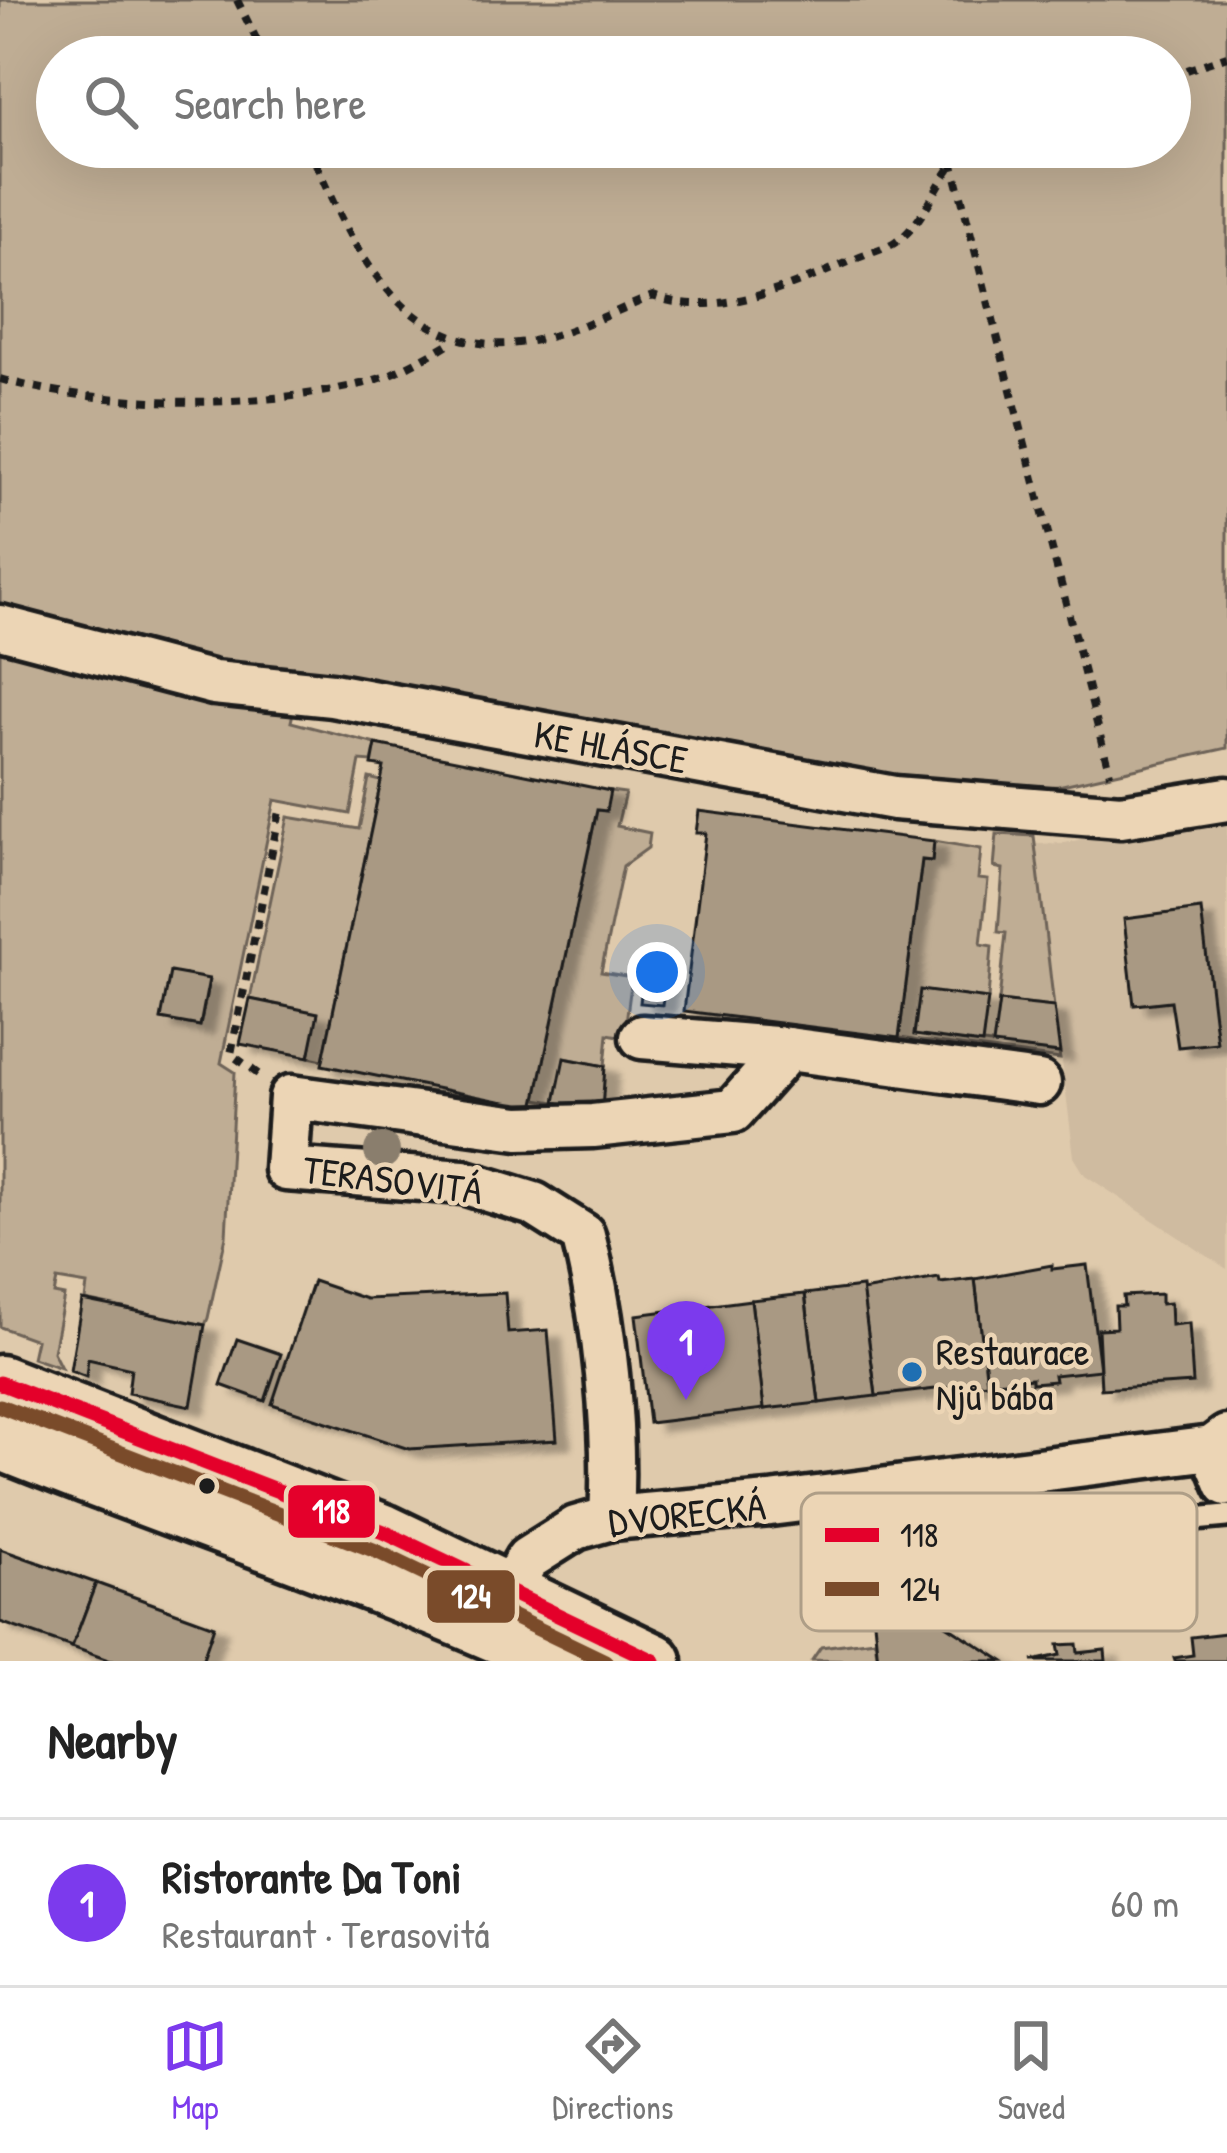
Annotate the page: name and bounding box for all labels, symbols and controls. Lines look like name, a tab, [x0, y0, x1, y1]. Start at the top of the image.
search box	[36, 36, 1191, 168]
icon: search	[78, 69, 144, 135]
text: Search here	[174, 72, 366, 133]
street label: KE HLÁSCE	[530, 706, 692, 786]
your location	[627, 942, 687, 1002]
street label: TERASOVITÁ	[300, 1142, 486, 1216]
pin: 1	[647, 1301, 725, 1400]
place label: Restaurace Njů bába	[936, 1324, 1090, 1422]
marker: Restaurace Njů bába	[899, 1359, 925, 1385]
unlabelled marker	[196, 1475, 218, 1497]
street label: DVORECKÁ	[606, 1478, 768, 1548]
line badge: 118	[286, 1483, 377, 1540]
text: 118	[312, 1489, 350, 1533]
legend	[801, 1493, 1197, 1631]
text: 118	[900, 1513, 938, 1557]
text: 124	[900, 1567, 940, 1611]
line badge: 124	[425, 1568, 517, 1625]
text: 124	[451, 1574, 491, 1618]
text: Nearby	[48, 1705, 178, 1774]
text: Ristorante Da Toni	[162, 1846, 461, 1907]
text: 1	[80, 1876, 94, 1929]
text: 60 m	[1110, 1876, 1179, 1929]
text: Restaurant · Terasovitá	[162, 1907, 489, 1960]
tab: Map	[162, 2013, 228, 2129]
tab: Directions	[552, 2013, 674, 2129]
tab: Saved	[998, 2013, 1065, 2129]

